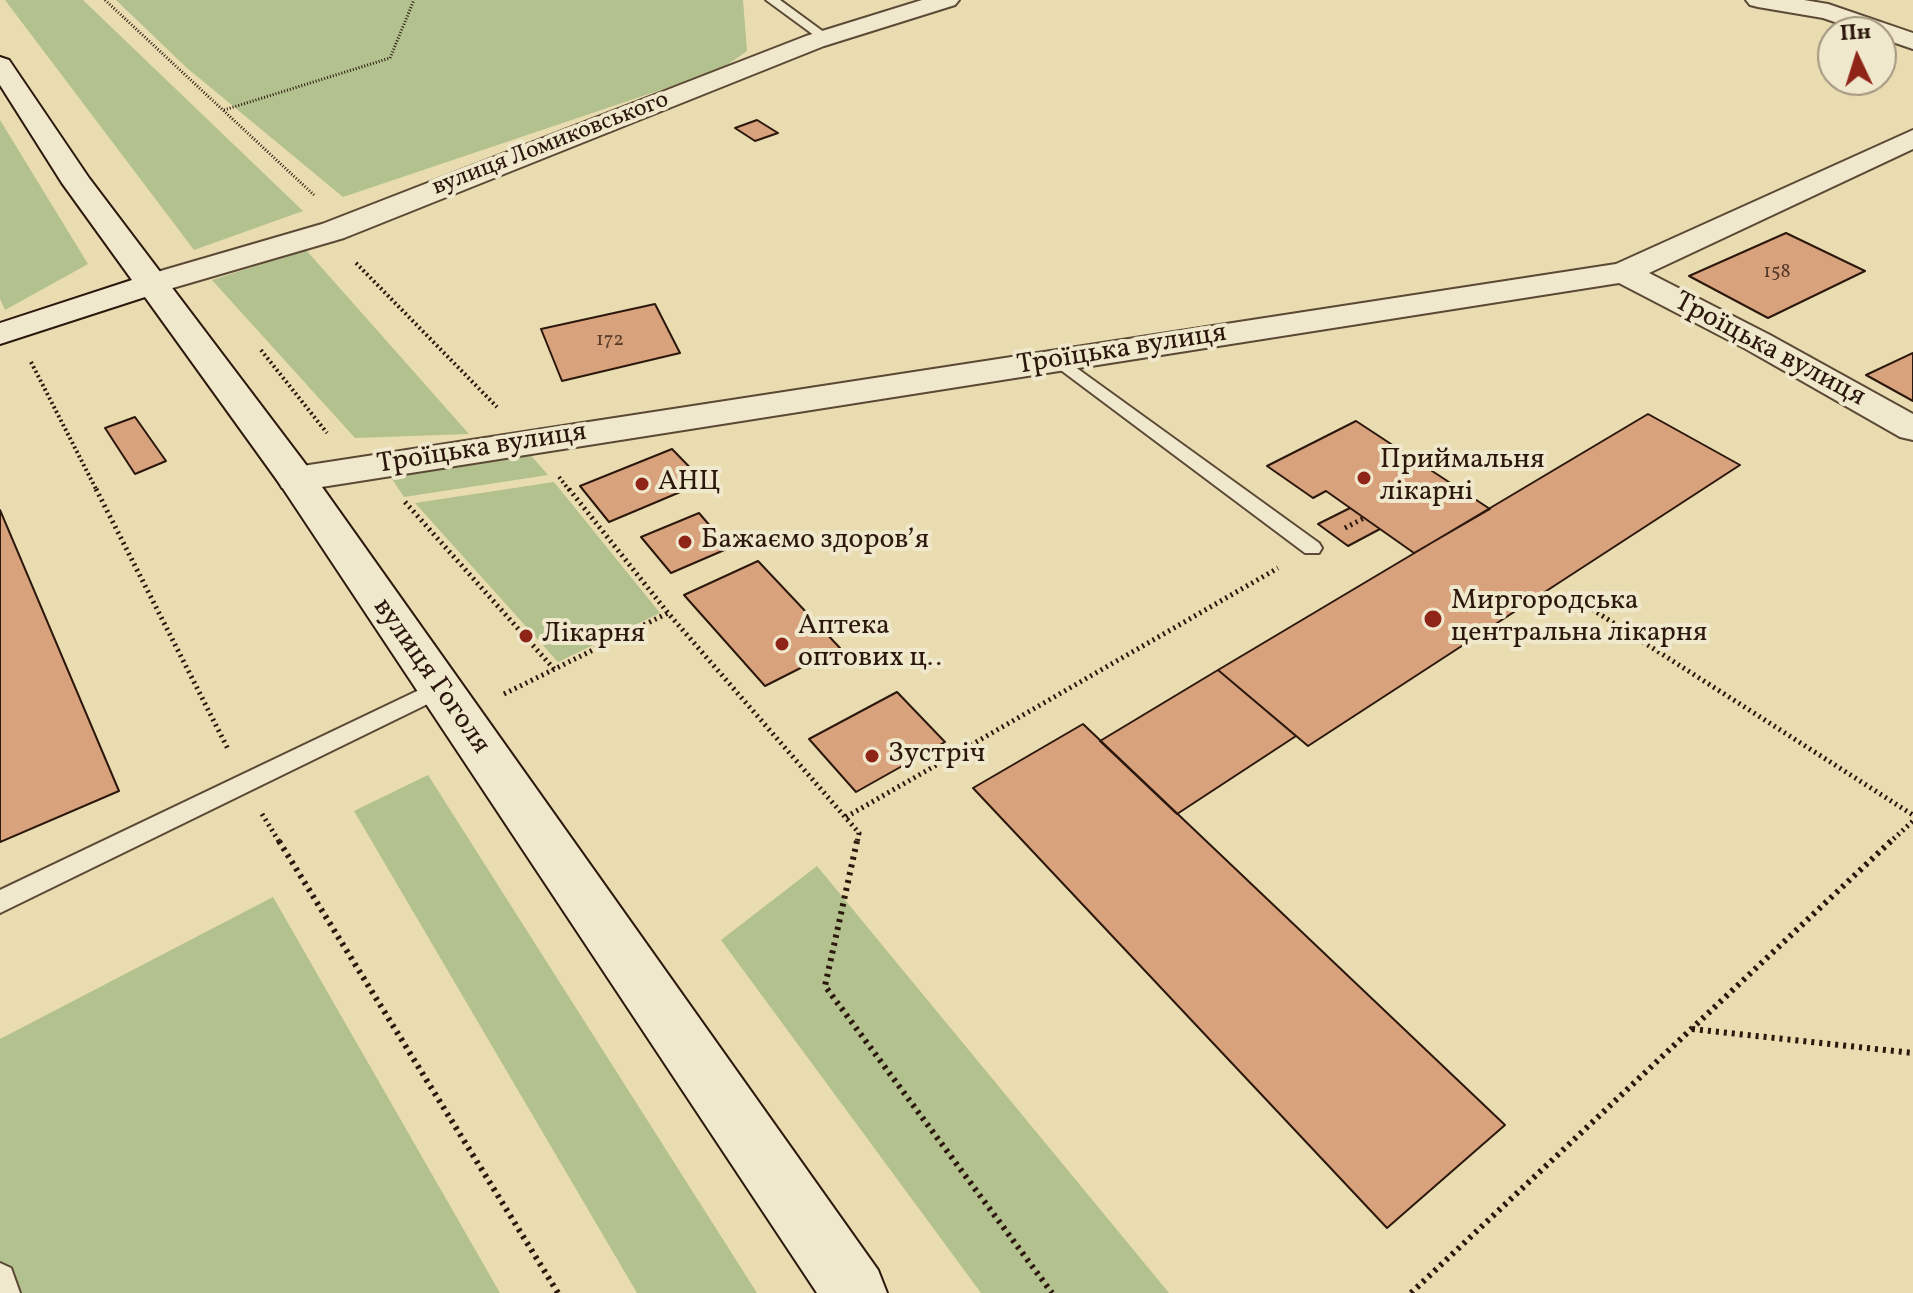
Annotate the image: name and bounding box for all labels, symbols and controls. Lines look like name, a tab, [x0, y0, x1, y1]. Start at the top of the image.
north arrow	[1817, 16, 1897, 96]
text: Пн	[1839, 17, 1872, 50]
street label: вулиця Ломиковського	[429, 87, 673, 203]
house number: 158	[1763, 261, 1791, 285]
street label: Троїцька вулиця	[1668, 286, 1870, 416]
street label: Троїцька вулиця	[1015, 318, 1229, 384]
house number: 172	[596, 329, 624, 353]
street label: Троїцька вулиця	[375, 417, 589, 483]
place label: Приймальня лікарні	[1380, 445, 1545, 511]
place label: АНЦ	[658, 467, 721, 501]
marker: Приймальня лікарні	[1355, 469, 1373, 487]
marker: АНЦ	[633, 475, 651, 493]
place label: Бажаємо здоровʼя	[701, 525, 929, 559]
marker: Бажаємо здоровʼя	[676, 533, 694, 551]
place label: Миргородська центральна лікарня	[1451, 586, 1707, 652]
street label: вулиця Гоголя	[364, 593, 496, 761]
marker: Миргородська центральна лікарня	[1422, 608, 1444, 630]
place label: Аптека оптових ц‥	[798, 611, 942, 677]
place label: Лікарня	[542, 619, 645, 653]
marker: Лікарня	[517, 627, 535, 645]
marker: Аптека оптових ц‥	[773, 635, 791, 653]
place label: Зустріч	[888, 739, 985, 773]
marker: Зустріч	[863, 747, 881, 765]

